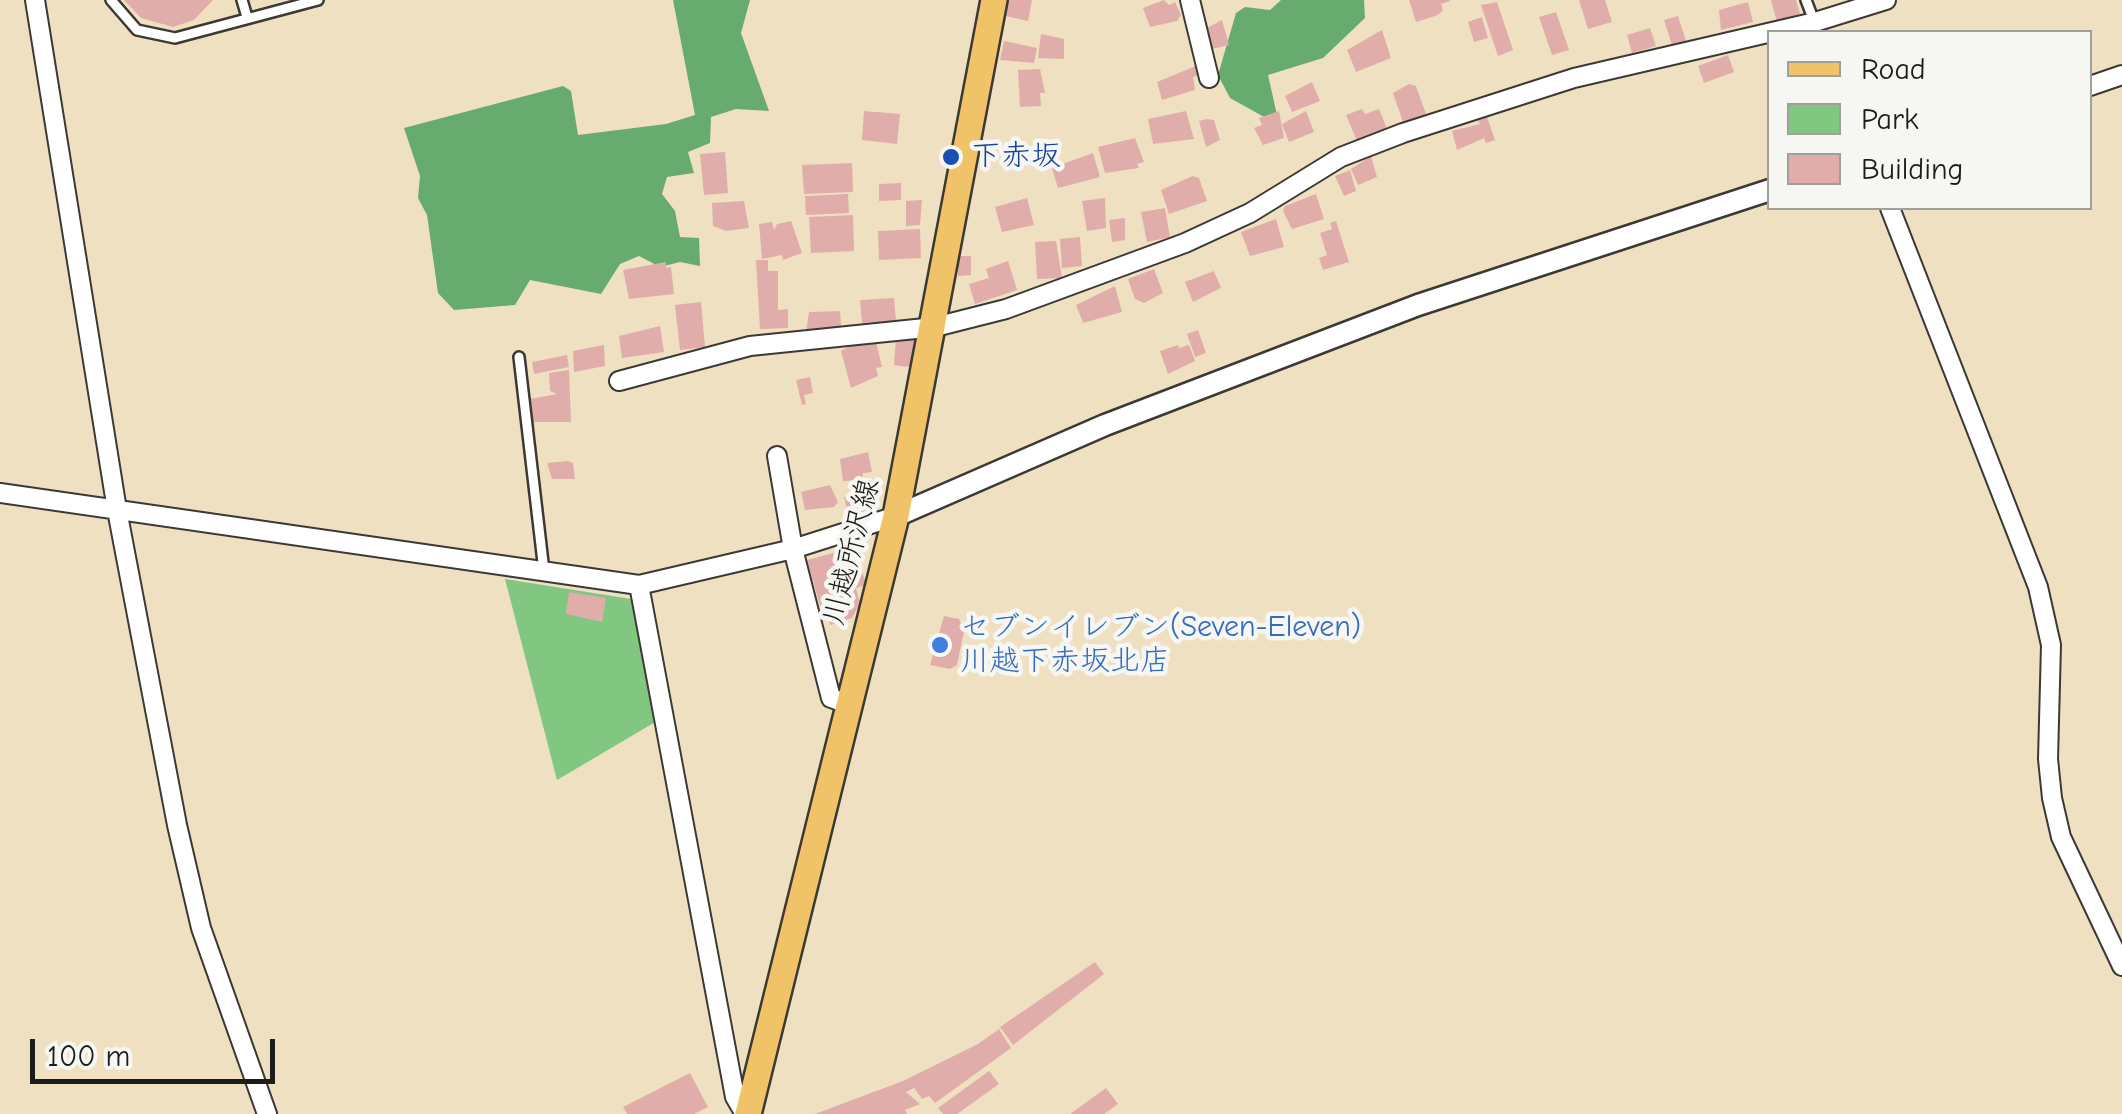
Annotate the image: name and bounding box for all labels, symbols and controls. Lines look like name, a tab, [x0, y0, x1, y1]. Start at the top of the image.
legend	[1767, 30, 2092, 210]
text: Road	[1861, 52, 1926, 87]
text: Park	[1861, 102, 1918, 137]
place label: 下赤坂	[971, 139, 1061, 175]
marker: 下赤坂	[940, 146, 962, 168]
text: Building	[1861, 152, 1964, 187]
street label: 川越所沢線	[816, 475, 888, 629]
place label: セブンイレブン(Seven-Eleven) 川越下赤坂北店	[960, 610, 1361, 680]
marker: セブンイレブン(Seven-Eleven) 川越下赤坂北店	[929, 634, 951, 656]
scale bar	[35, 1019, 280, 1081]
text: 100 m	[47, 1039, 130, 1074]

